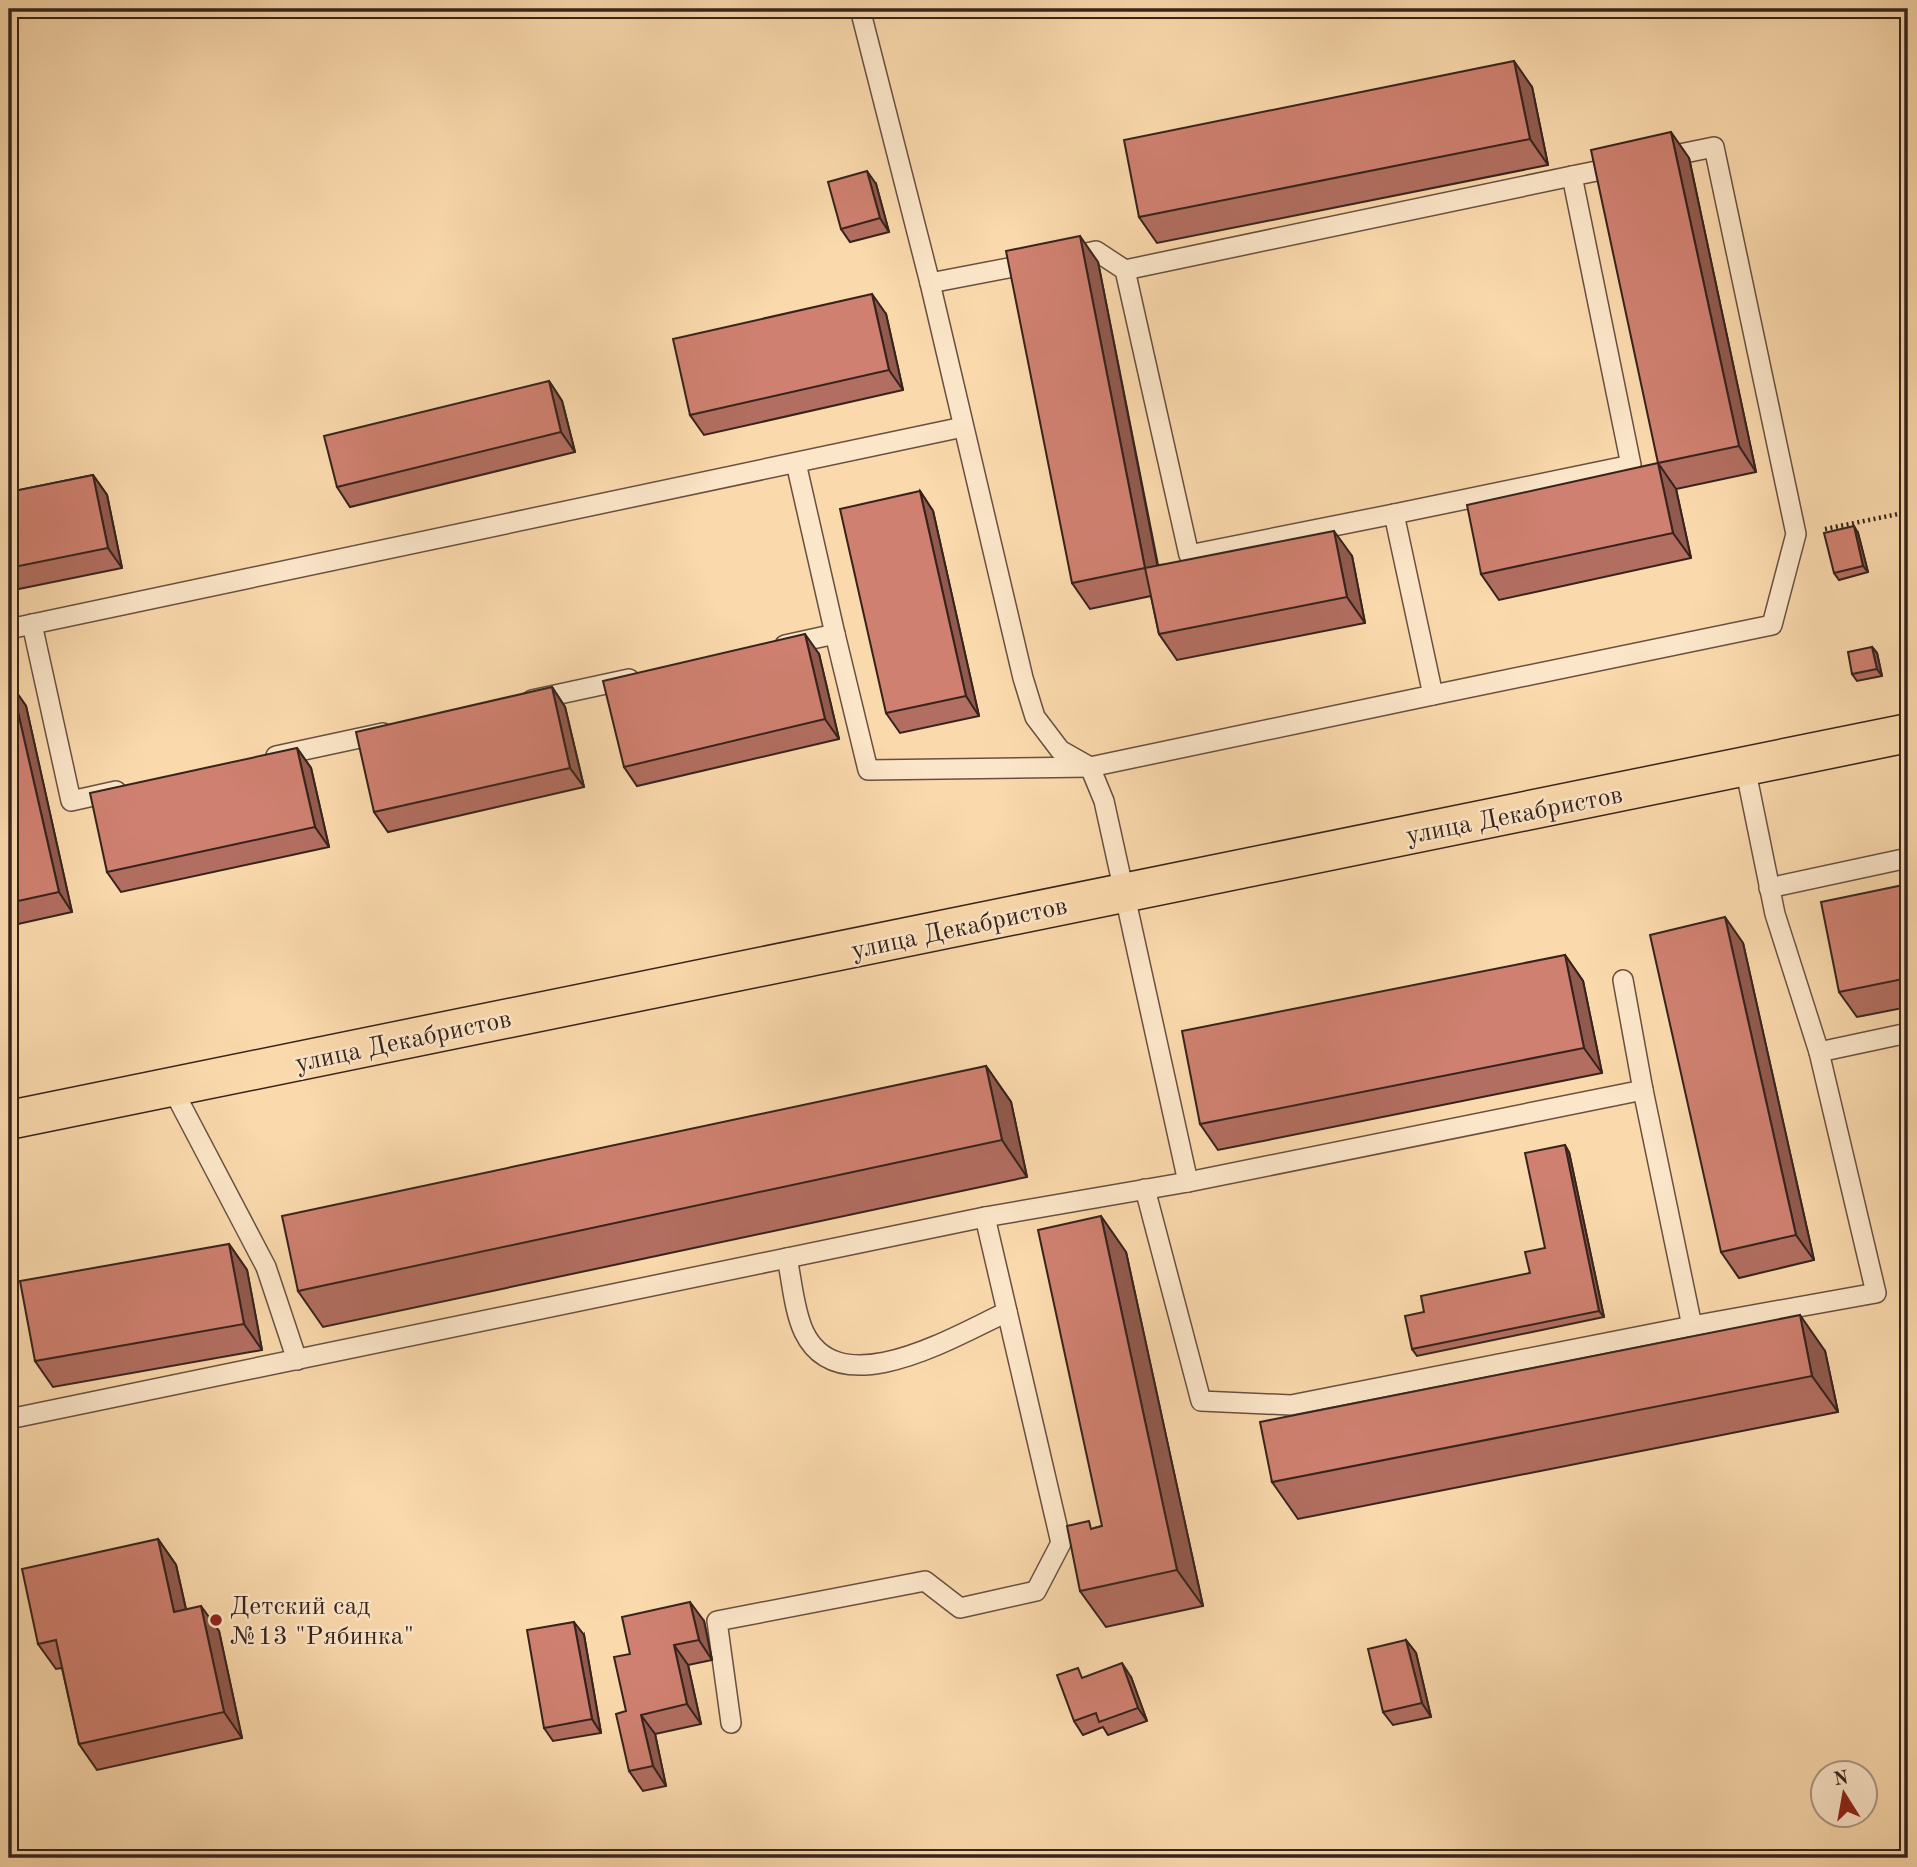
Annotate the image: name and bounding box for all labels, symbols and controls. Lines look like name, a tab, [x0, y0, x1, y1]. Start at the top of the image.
street label: улица Декабристов	[1404, 782, 1625, 850]
street label: улица Декабристов	[849, 893, 1070, 965]
street label: улица Декабристов	[293, 1006, 514, 1078]
place label: Детский сад №13 "Рябинка"	[230, 1594, 414, 1650]
marker: Детский сад №13 "Рябинка"	[208, 1612, 224, 1628]
north arrow	[1808, 1758, 1878, 1828]
text: N	[1832, 1769, 1851, 1790]

